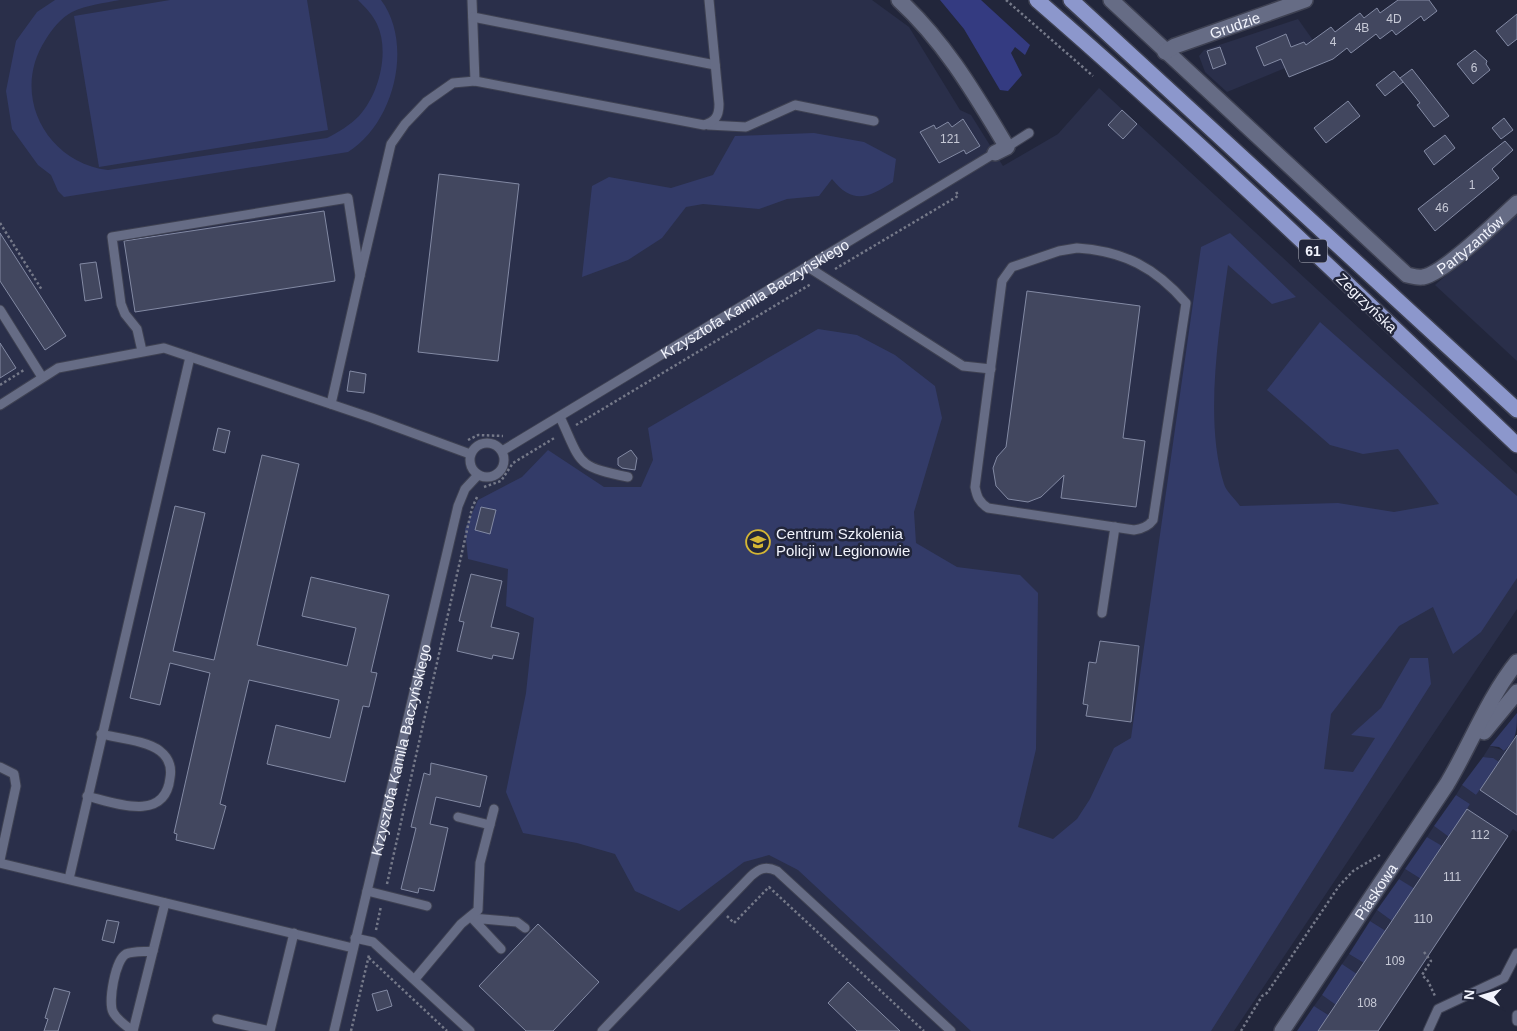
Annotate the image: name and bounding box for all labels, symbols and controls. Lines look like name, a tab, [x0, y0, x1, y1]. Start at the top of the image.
street label: Grudzie	[1207, 8, 1262, 42]
house number: 4D	[1386, 12, 1402, 26]
house number: 4B	[1355, 21, 1369, 35]
house number: 4	[1330, 35, 1337, 49]
house number: 6	[1471, 61, 1478, 75]
house number: 121	[940, 132, 960, 146]
house number: 1	[1469, 178, 1476, 192]
house number: 46	[1435, 201, 1449, 215]
street label: Partyzantów	[1433, 211, 1507, 277]
street label: Krzysztofa Kamila Baczyńskiego	[657, 235, 852, 362]
road number: 61	[1299, 240, 1327, 262]
street label: Zegrzyńska	[1333, 270, 1401, 336]
place label: Centrum Szkolenia Policji w Legionowie	[776, 525, 910, 559]
school or university icon: Centrum Szkolenia Policji w Legionowie	[745, 529, 771, 555]
street label: Krzysztofa Kamila Baczyńskiego	[367, 642, 434, 857]
house number: 112	[1470, 828, 1490, 842]
street label: Piaskowa	[1350, 859, 1401, 923]
house number: 111	[1443, 870, 1461, 884]
house number: 110	[1413, 912, 1433, 926]
house number: 109	[1385, 954, 1405, 968]
north arrow	[1457, 971, 1507, 1021]
text: N	[1461, 989, 1477, 1001]
house number: 108	[1357, 996, 1377, 1010]

